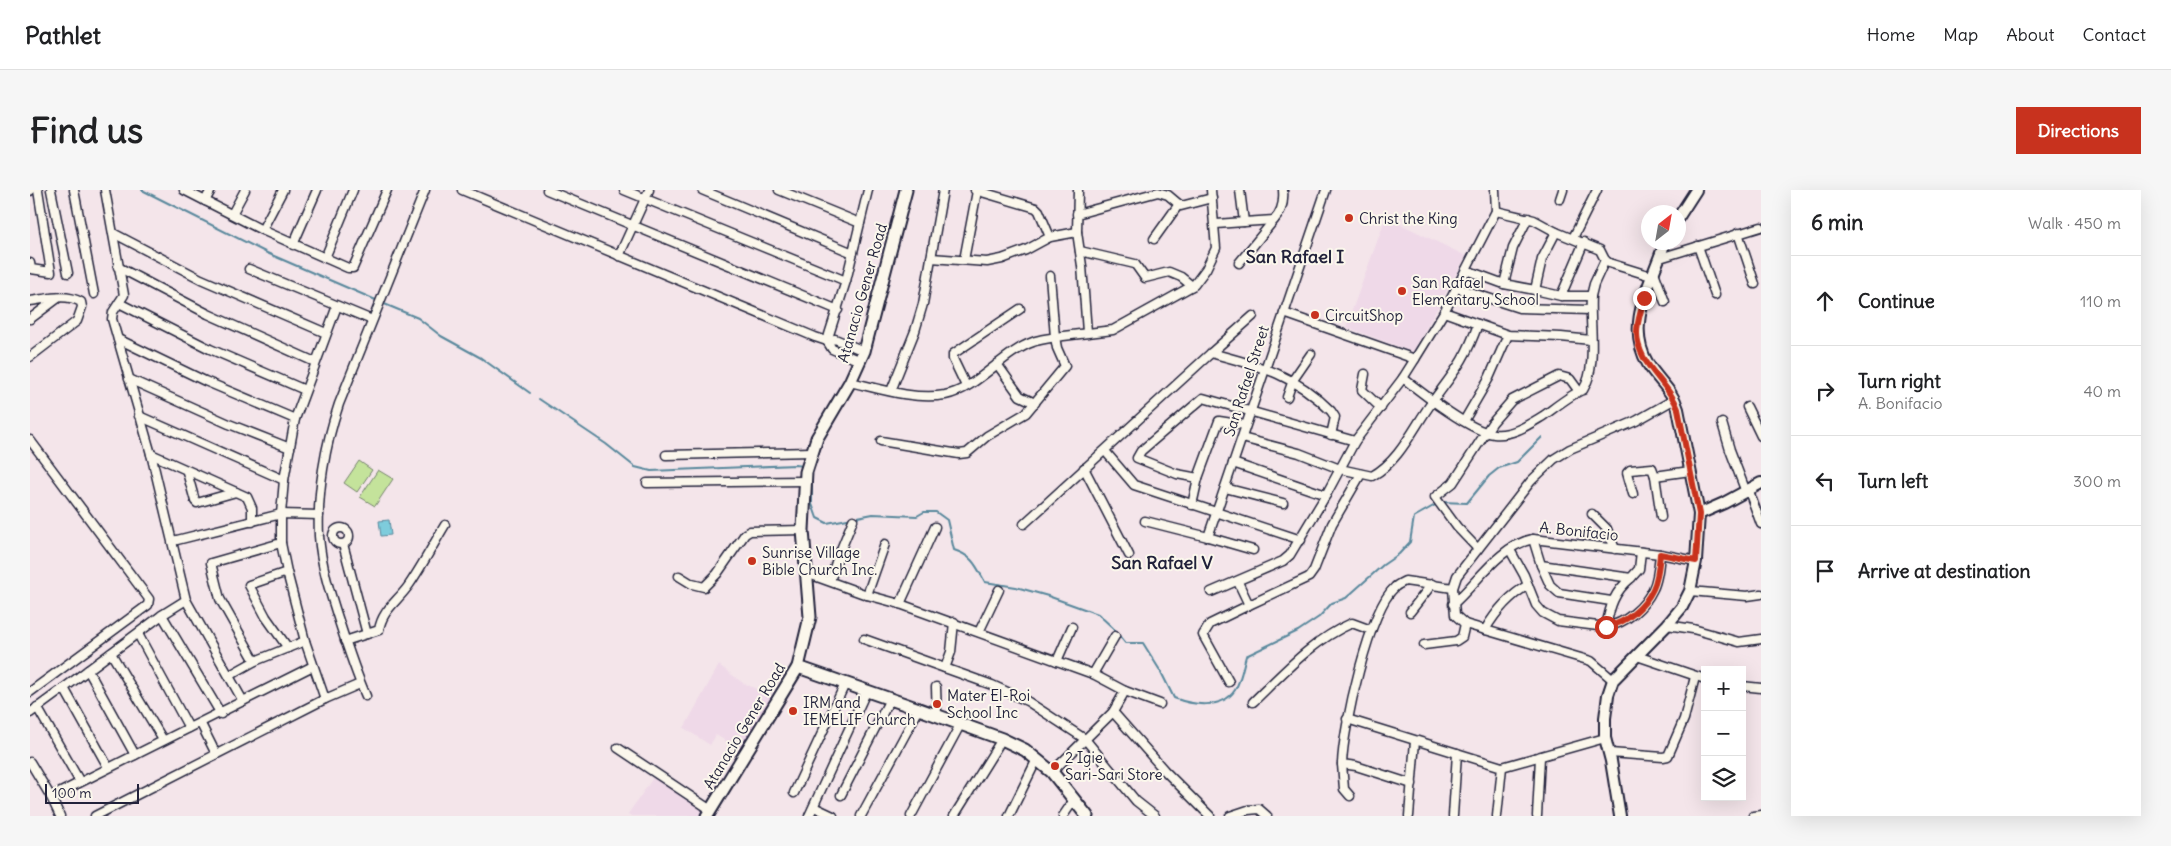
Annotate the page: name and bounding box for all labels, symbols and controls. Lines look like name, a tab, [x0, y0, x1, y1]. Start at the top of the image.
text: Pathlet	[25, 20, 101, 50]
text: Home	[1867, 23, 1915, 46]
text: Map	[1943, 23, 1978, 46]
text: About	[2006, 23, 2054, 46]
text: Contact	[2082, 23, 2146, 46]
button: Directions	[2016, 107, 2141, 154]
text: Find us	[30, 108, 143, 152]
north arrow	[1641, 205, 1686, 250]
place label: Christ the King	[1359, 209, 1458, 228]
text: 6 min	[1811, 209, 1863, 236]
marker: Christ the King	[1343, 212, 1355, 224]
text: Walk · 450 m	[2028, 213, 2121, 233]
street label: Atanacio Gener Road	[833, 221, 891, 365]
district label: San Rafael I	[1246, 245, 1344, 268]
place label: San Rafael Elementary School	[1412, 273, 1539, 309]
marker: San Rafael Elementary School	[1396, 285, 1408, 297]
route end	[1633, 287, 1656, 310]
icon: ahead	[1811, 287, 1839, 315]
text: Continue	[1858, 289, 1935, 313]
text: 110 m	[2080, 291, 2121, 311]
place label: CircuitShop	[1325, 306, 1403, 325]
marker: CircuitShop	[1309, 309, 1321, 321]
street label: San Rafael Street	[1219, 323, 1273, 439]
text: Turn right	[1858, 369, 1941, 393]
icon: right	[1811, 377, 1839, 405]
text: 40 m	[2083, 381, 2121, 401]
text: A. Bonifacio	[1858, 393, 1943, 413]
icon: left	[1811, 467, 1839, 495]
text: Turn left	[1858, 469, 1928, 493]
text: 300 m	[2073, 471, 2121, 491]
street label: A. Bonifacio	[1539, 517, 1619, 545]
place label: Sunrise Village Bible Church Inc.	[762, 543, 877, 579]
district label: San Rafael V	[1111, 551, 1214, 574]
marker: Sunrise Village Bible Church Inc.	[746, 555, 758, 567]
icon: arrive	[1811, 557, 1839, 585]
text: Arrive at destination	[1858, 559, 2031, 583]
route start	[1595, 616, 1618, 639]
street label: Atanacio Gener Road	[699, 659, 789, 793]
map controls	[1701, 666, 1746, 801]
button: +	[1701, 666, 1746, 711]
place label: Mater El-Roi School Inc	[947, 686, 1030, 722]
place label: IRM and IEMELIF Church	[803, 693, 916, 729]
marker: Mater El-Roi School Inc	[931, 698, 943, 710]
marker: IRM and IEMELIF Church	[787, 705, 799, 717]
button: −	[1701, 711, 1746, 756]
place label: 2 Igie Sari-Sari Store	[1065, 748, 1163, 784]
button: layers	[1701, 756, 1746, 801]
marker: 2 Igie Sari-Sari Store	[1049, 760, 1061, 772]
scale bar	[45, 781, 139, 804]
text: 100 m	[52, 784, 92, 802]

